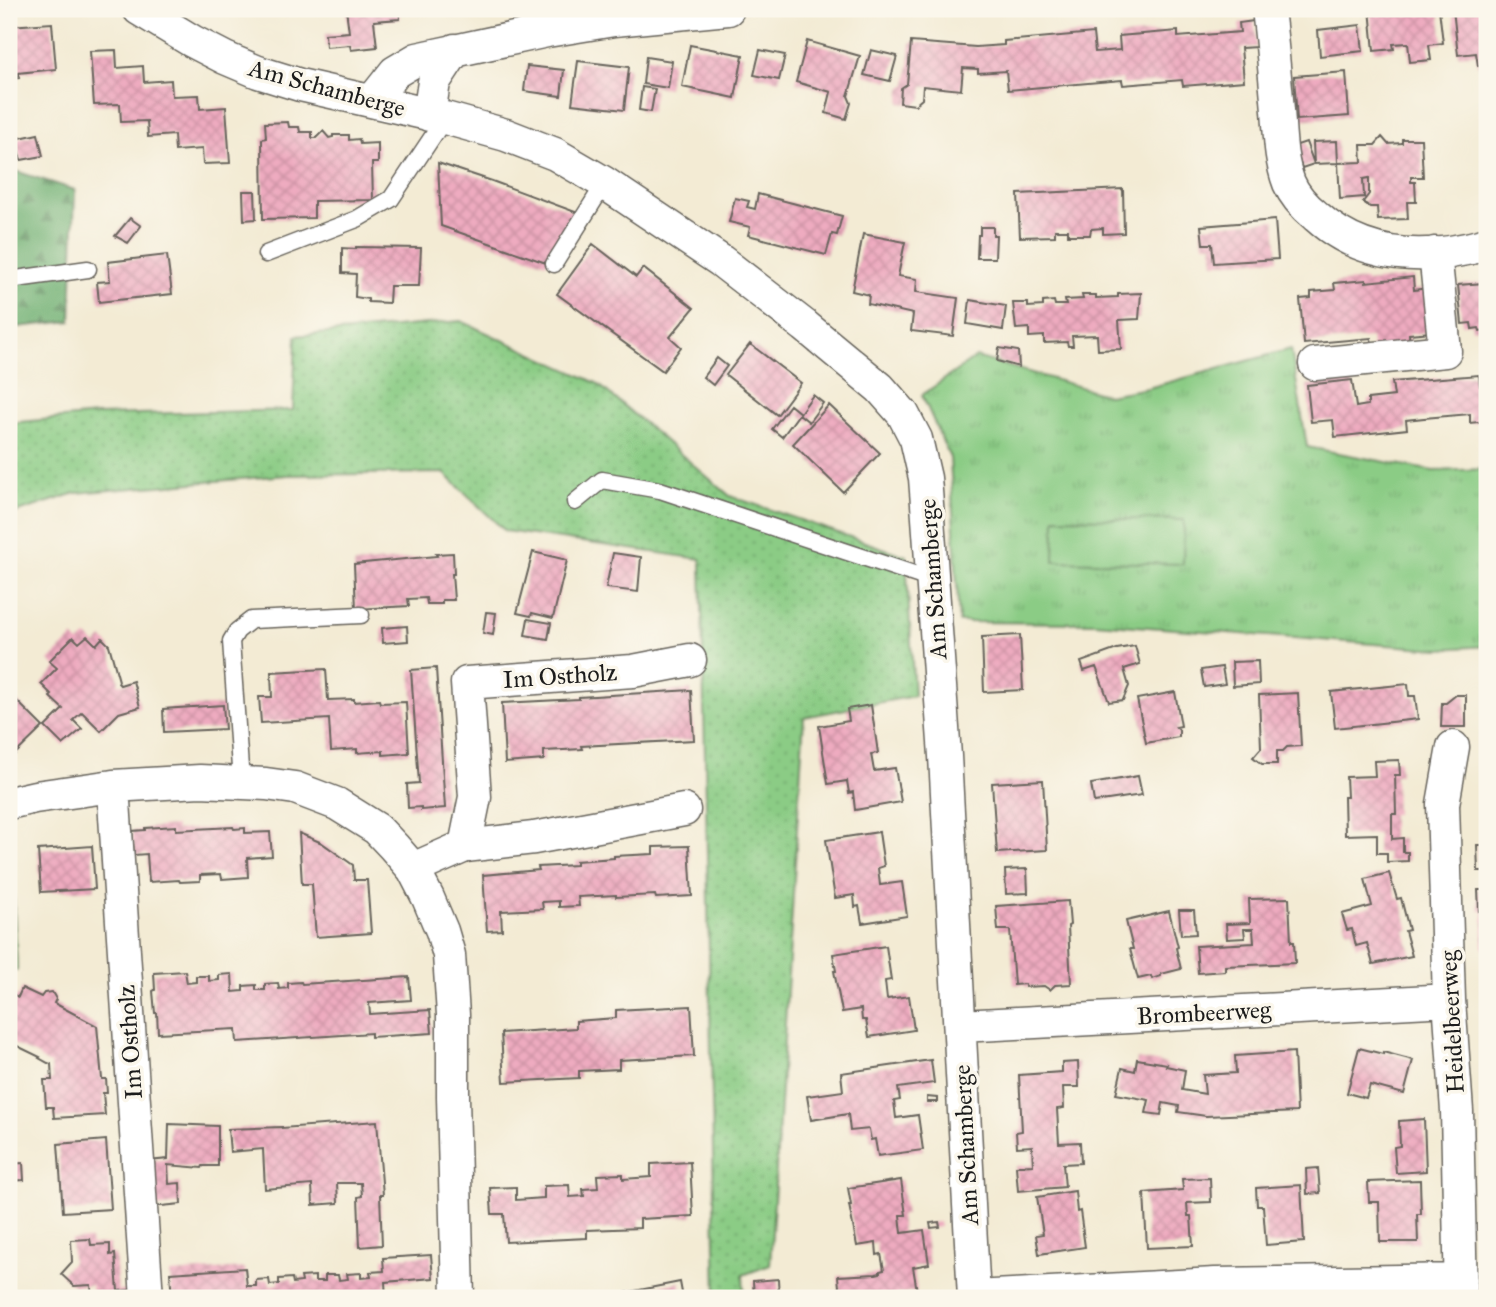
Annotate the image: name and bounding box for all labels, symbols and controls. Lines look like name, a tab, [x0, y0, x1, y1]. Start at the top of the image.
street label: Am Schamberge	[245, 52, 409, 123]
street label: Am Schamberge	[912, 498, 954, 661]
street label: Im Ostholz	[502, 657, 618, 695]
street label: Heidelbeerweg	[1433, 949, 1471, 1094]
street label: Im Ostholz	[111, 984, 149, 1100]
street label: Brombeerweg	[1136, 994, 1273, 1031]
street label: Am Schamberge	[947, 1064, 985, 1227]

